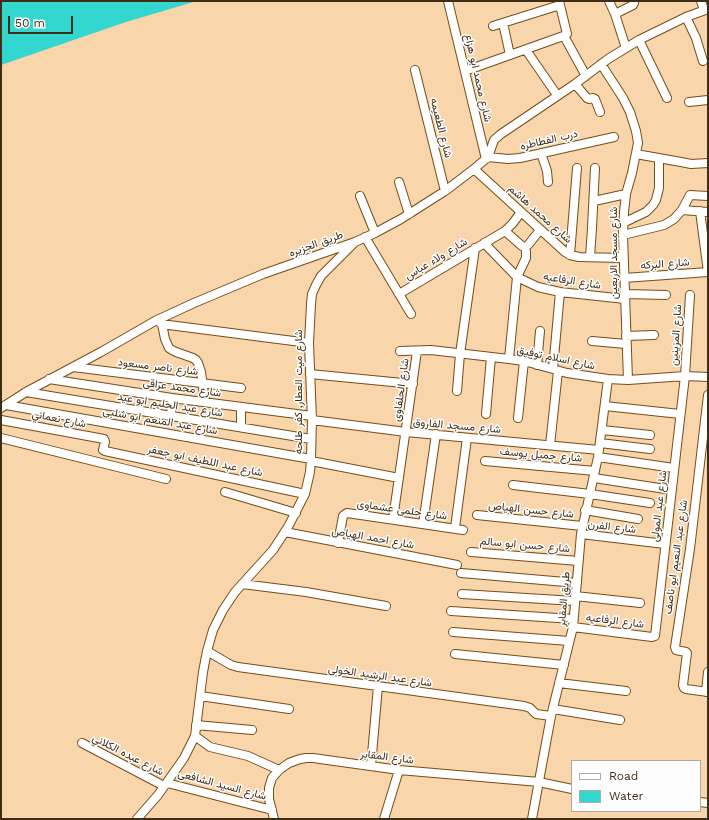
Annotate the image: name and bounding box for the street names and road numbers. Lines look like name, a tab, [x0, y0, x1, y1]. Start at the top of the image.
street label: شارع محمد ابو هزاع	[461, 33, 495, 123]
street label: شارع الطعيمه	[427, 97, 455, 159]
street label: درب الفطاطره	[519, 127, 579, 153]
street label: شارع محمد هاشم	[505, 182, 575, 246]
street label: شارع مسجد الاربعين	[607, 207, 621, 299]
street label: طريق الجزيره	[287, 228, 345, 260]
street label: شارع ولاء عباس	[402, 235, 470, 283]
street label: شارع البركه	[640, 256, 690, 272]
street label: شارع الرفاعيه	[542, 270, 602, 292]
street label: شارع المزينين	[667, 304, 685, 366]
street label: شارع ميت العطار, كفر طلحه	[292, 330, 306, 454]
street label: شارع اسلام توفيق	[516, 343, 596, 373]
street label: شارع ناصر مسعود	[117, 356, 199, 378]
street label: شارع الحلفاوى	[390, 358, 412, 422]
street label: شارع محمد عراقى	[142, 376, 222, 400]
street label: شارع عبد الحليم ابو عيد	[116, 390, 224, 420]
street label: شارع عبد المنعم ابو شلبى	[102, 404, 218, 438]
street label: شارع نعماني	[31, 407, 87, 431]
street label: شارع مسجد الفاروق	[412, 416, 502, 436]
street label: شارع عبد اللطيف ابو جعفر	[146, 442, 264, 480]
street label: شارع جميل يوسف	[499, 445, 583, 465]
street label: شارع عبد المولى	[648, 469, 670, 543]
street label: شارع حلمى عشماوى	[356, 497, 448, 523]
street label: شارع حسن الهياص	[488, 499, 574, 521]
street label: شارع عبد النعيم ابو ناصف	[661, 499, 691, 615]
street label: شارع الفرن	[587, 517, 637, 537]
street label: شارع احمد الهياص	[331, 524, 415, 552]
street label: شارع حسن ابو سالم	[479, 534, 571, 556]
street label: طريق المقابر	[555, 571, 573, 627]
street label: شارع الرفاعيه	[585, 611, 645, 631]
street label: شارع عبد الرشيد الخولى	[327, 662, 433, 690]
street label: شارع عبده الكلاني	[90, 731, 166, 779]
street label: شارع المقابر	[360, 747, 414, 767]
street label: شارع السيد الشافعى	[176, 767, 268, 803]

